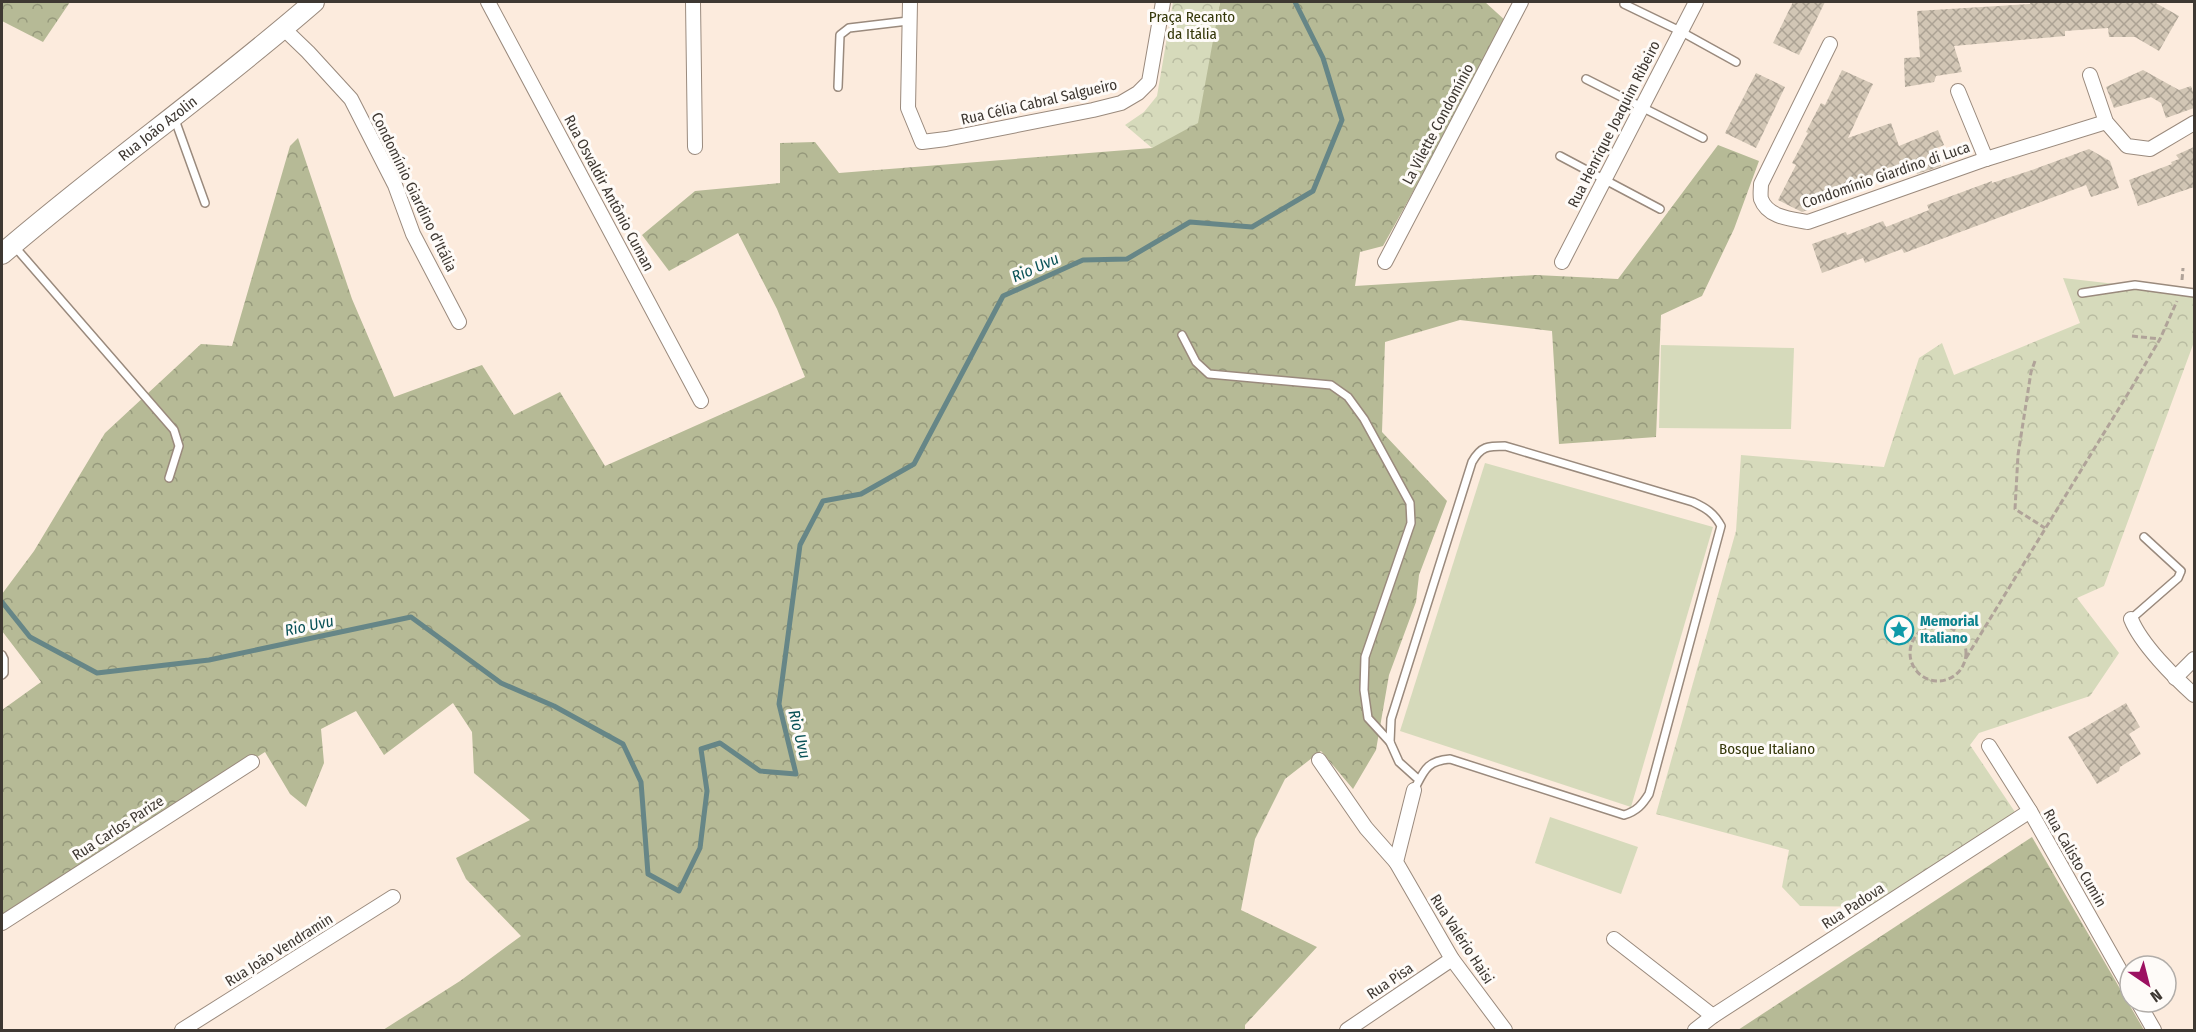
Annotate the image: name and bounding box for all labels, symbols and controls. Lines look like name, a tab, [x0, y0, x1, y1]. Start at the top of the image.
park label: Praça Recanto da Itália	[1149, 8, 1235, 43]
street label: Rua Henrique Joaquim Ribeiro	[1564, 37, 1664, 210]
street label: La Vilette Condomínio	[1398, 60, 1478, 188]
street label: Rua Célia Cabral Salgueiro	[959, 75, 1119, 129]
street label: Rua João Azolin	[115, 92, 201, 165]
street label: Condomínio Giardino d'Itália	[368, 109, 460, 275]
street label: Rua Osvaldir Antônio Cuman	[560, 112, 658, 274]
street label: Condomínio Giardino di Luca	[1800, 138, 1972, 212]
water label: Rio Uvu	[1009, 249, 1062, 286]
water label: Rio Uvu	[283, 611, 335, 640]
place label: Memorial Italiano	[1920, 612, 1980, 647]
place icon: Memorial Italiano	[1883, 614, 1915, 646]
water label: Rio Uvu	[784, 708, 815, 760]
park label: Bosque Italiano	[1719, 740, 1815, 758]
street label: Rua Carlos Parize	[69, 792, 167, 864]
street label: Rua Calisto Cumin	[2040, 806, 2110, 910]
street label: Rua Padova	[1818, 879, 1888, 933]
street label: Rua Valério Haisi	[1426, 891, 1498, 987]
street label: Rua João Vendramin	[222, 910, 336, 990]
north arrow	[2118, 954, 2178, 1014]
street label: Rua Pisa	[1363, 959, 1417, 1003]
text: N	[2147, 985, 2166, 1006]

